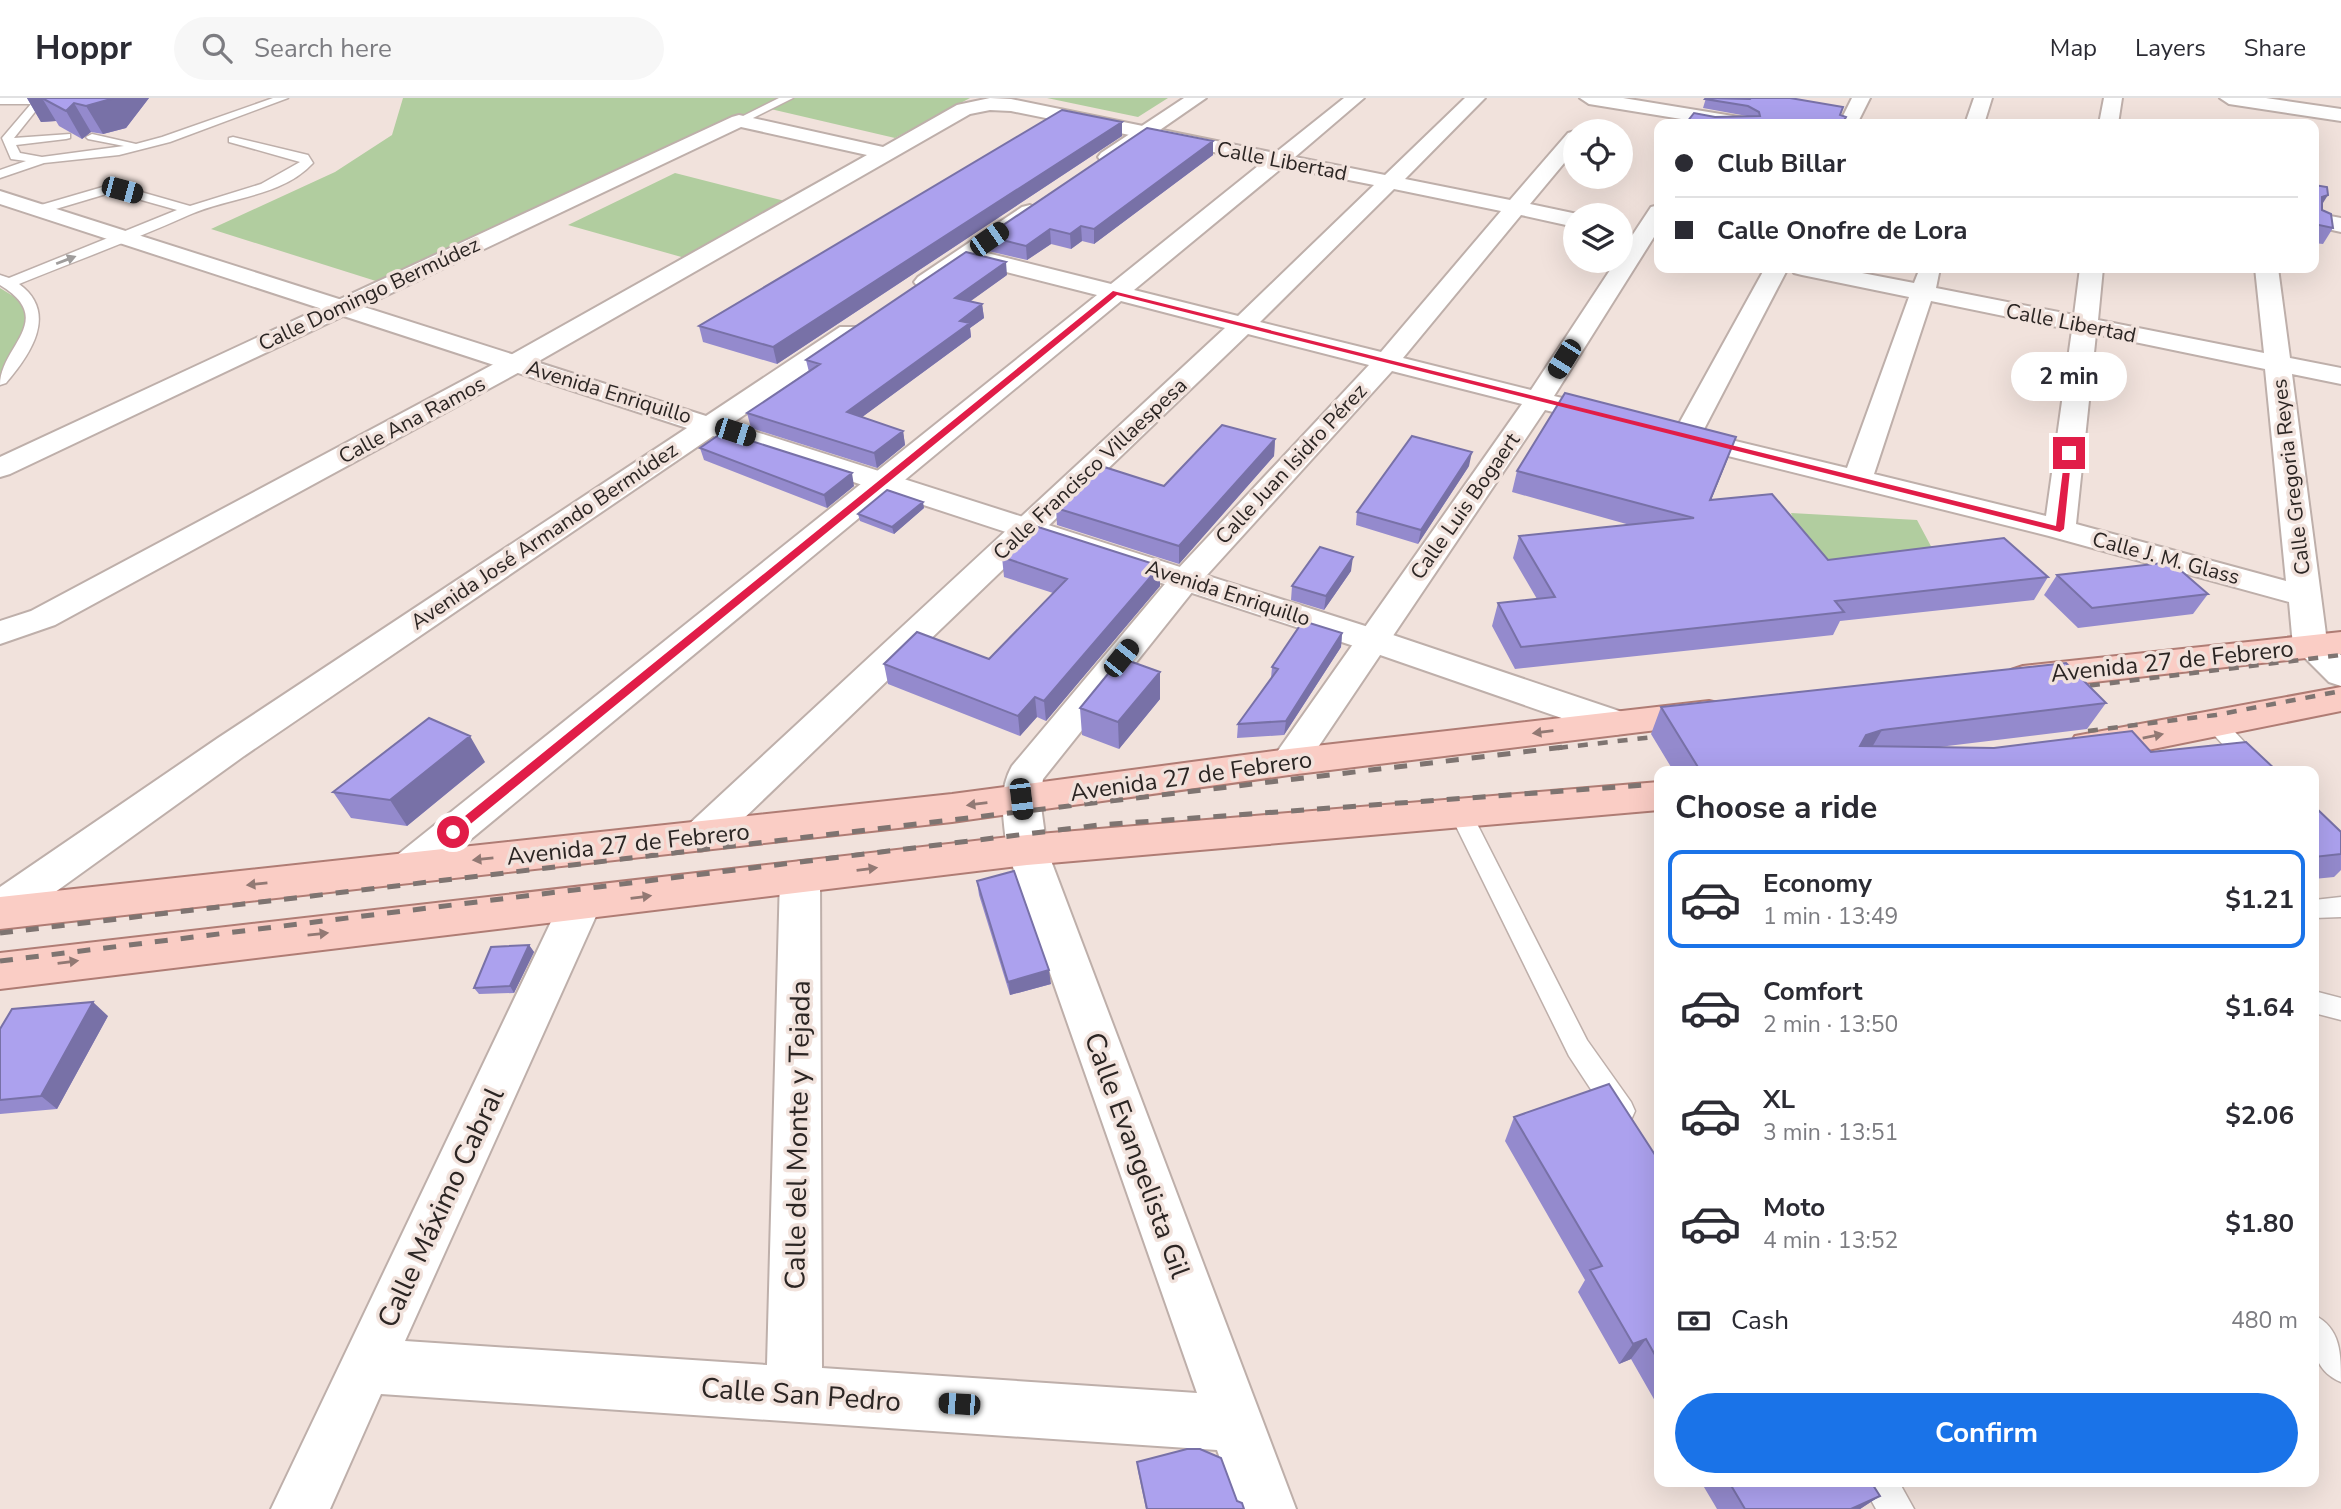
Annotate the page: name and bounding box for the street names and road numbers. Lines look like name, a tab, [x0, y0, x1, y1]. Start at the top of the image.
street label: Calle Libertad	[1214, 135, 1350, 187]
street label: Calle Domingo Bermúdez	[254, 230, 484, 358]
street label: Calle Libertad	[2003, 297, 2139, 349]
street label: Avenida Enriquillo	[523, 354, 695, 430]
street label: Calle Ana Ramos	[334, 369, 490, 471]
street label: Calle Francisco Villaespesa	[987, 372, 1193, 566]
street label: Calle Juan Isidro Pérez	[1209, 377, 1373, 550]
street label: Calle Gregoria Reyes	[2265, 377, 2317, 577]
street label: Calle Luis Bogaert	[1404, 427, 1526, 585]
street label: Avenida José Armando Bermúdez	[405, 436, 683, 636]
street label: Calle J. M. Glass	[2089, 525, 2243, 591]
street label: Avenida Enriquillo	[1142, 553, 1314, 633]
street label: Avenida 27 de Febrero	[2049, 632, 2295, 690]
street label: Avenida 27 de Febrero	[1068, 743, 1314, 809]
street label: Avenida 27 de Febrero	[505, 815, 751, 873]
street label: Calle del Monte y Tejada	[776, 980, 820, 1290]
street label: Calle Evangelista Gil	[1075, 1027, 1199, 1284]
street label: Calle Máximo Cabral	[369, 1080, 514, 1334]
street label: Calle San Pedro	[700, 1369, 902, 1421]

